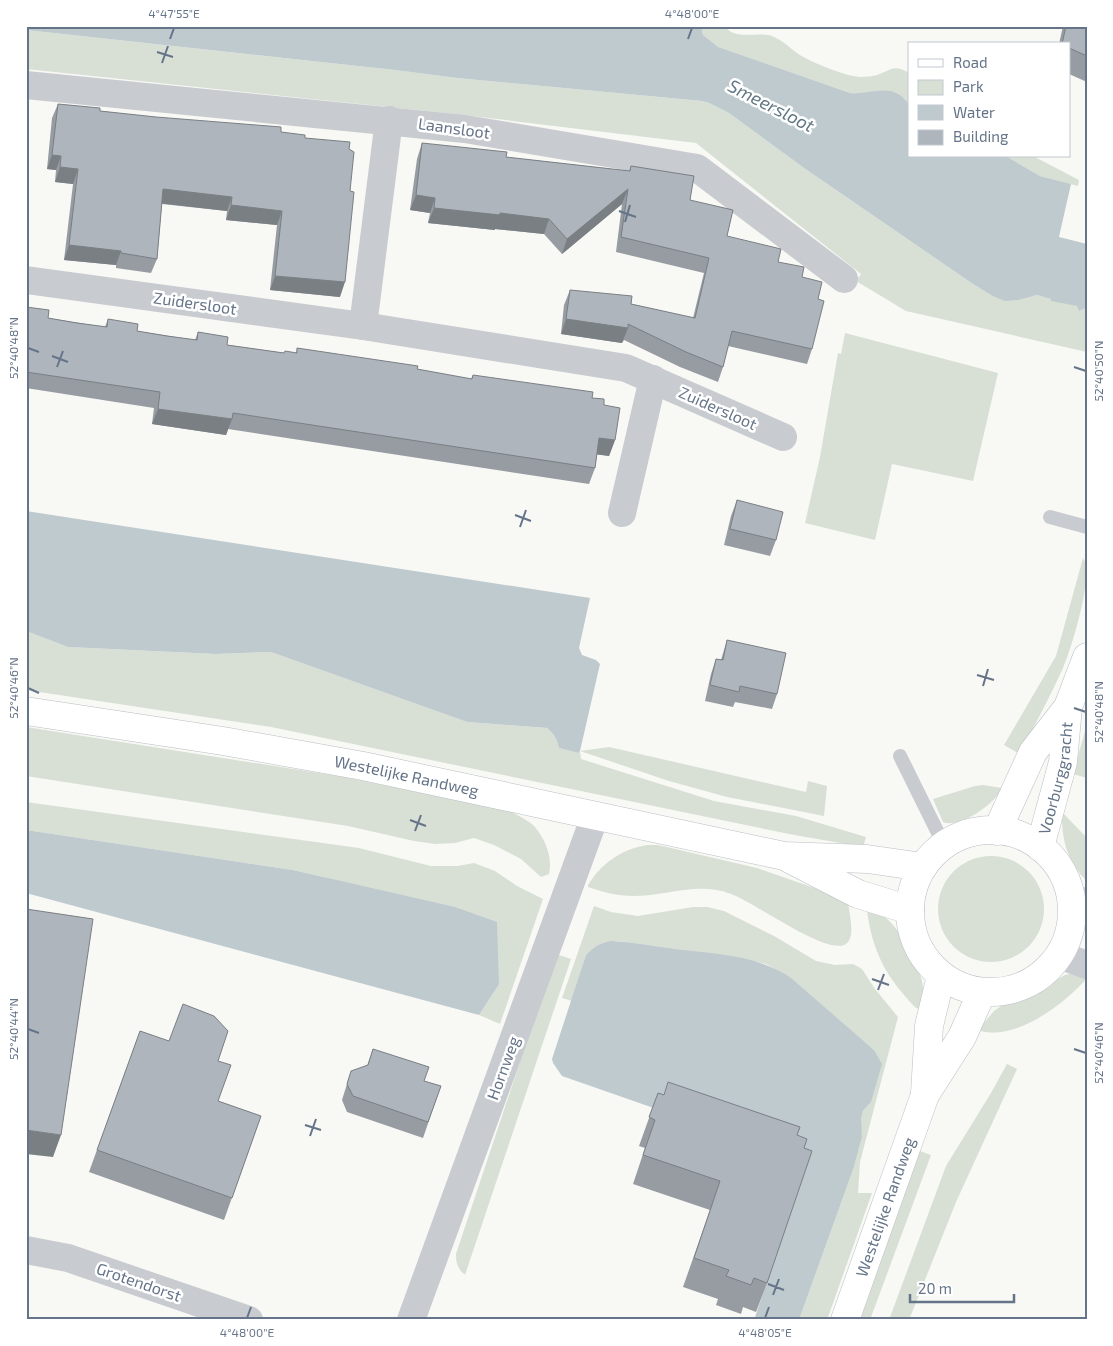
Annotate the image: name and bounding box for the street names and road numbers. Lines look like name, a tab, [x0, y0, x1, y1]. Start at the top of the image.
street label: Laansloot	[417, 113, 491, 142]
street label: Zuidersloot	[152, 287, 238, 318]
street label: Zuidersloot	[676, 382, 760, 433]
street label: Voorburggracht	[1034, 721, 1076, 836]
street label: Westelijke Randweg	[333, 751, 481, 799]
street label: Hornweg	[482, 1033, 523, 1102]
street label: Westelijke Randweg	[851, 1134, 918, 1279]
street label: Grotendorst	[94, 1258, 184, 1305]

